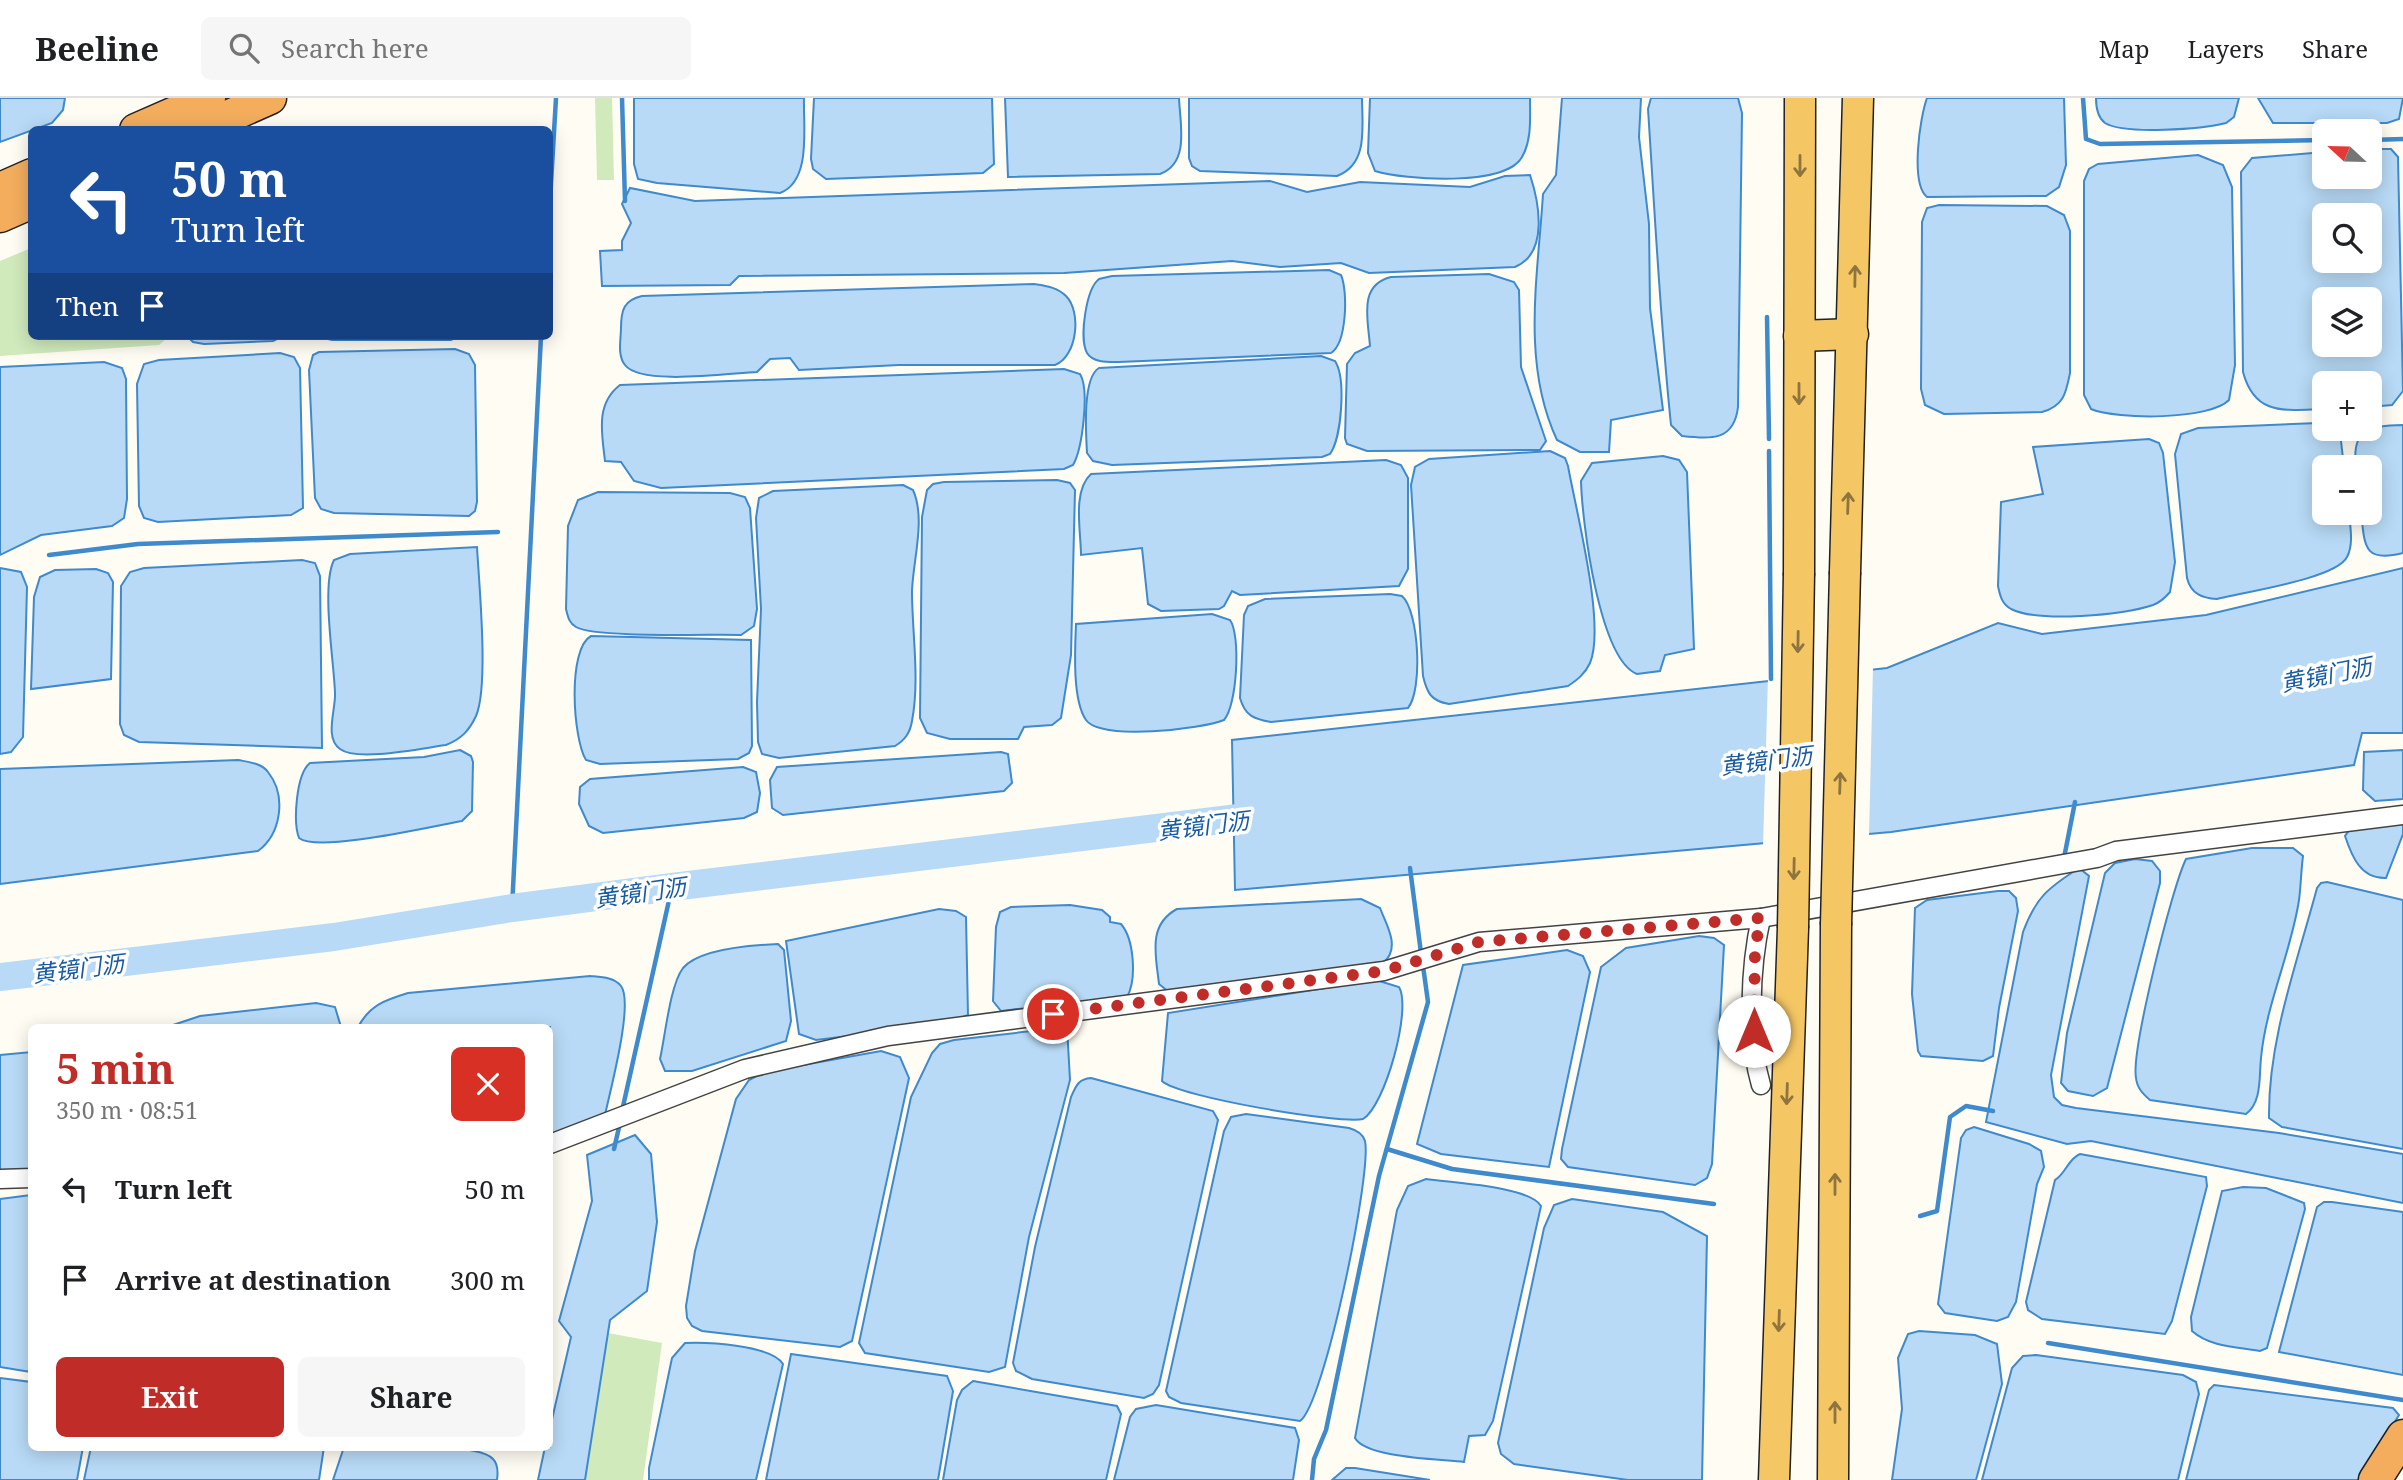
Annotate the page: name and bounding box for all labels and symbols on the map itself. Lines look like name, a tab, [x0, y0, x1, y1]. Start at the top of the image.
north arrow	[2312, 119, 2382, 189]
one-way arrow	[1793, 154, 1807, 177]
one-way arrow	[1848, 265, 1861, 288]
one-way arrow	[1792, 382, 1806, 405]
one-way arrow	[1841, 492, 1854, 515]
one-way arrow	[1791, 630, 1805, 653]
water label: 黄镜门沥	[2278, 649, 2378, 698]
water label: 黄镜门沥	[1718, 738, 1818, 781]
one-way arrow	[1833, 772, 1846, 795]
water label: 黄镜门沥	[1155, 803, 1255, 846]
one-way arrow	[1787, 857, 1801, 880]
water label: 黄镜门沥	[592, 869, 692, 914]
water label: 黄镜门沥	[30, 946, 130, 989]
pin	[1023, 984, 1083, 1044]
position arrow	[1717, 994, 1791, 1068]
one-way arrow	[1781, 1082, 1794, 1105]
one-way arrow	[1828, 1173, 1842, 1196]
one-way arrow	[1773, 1309, 1786, 1332]
one-way arrow	[1828, 1401, 1842, 1424]

